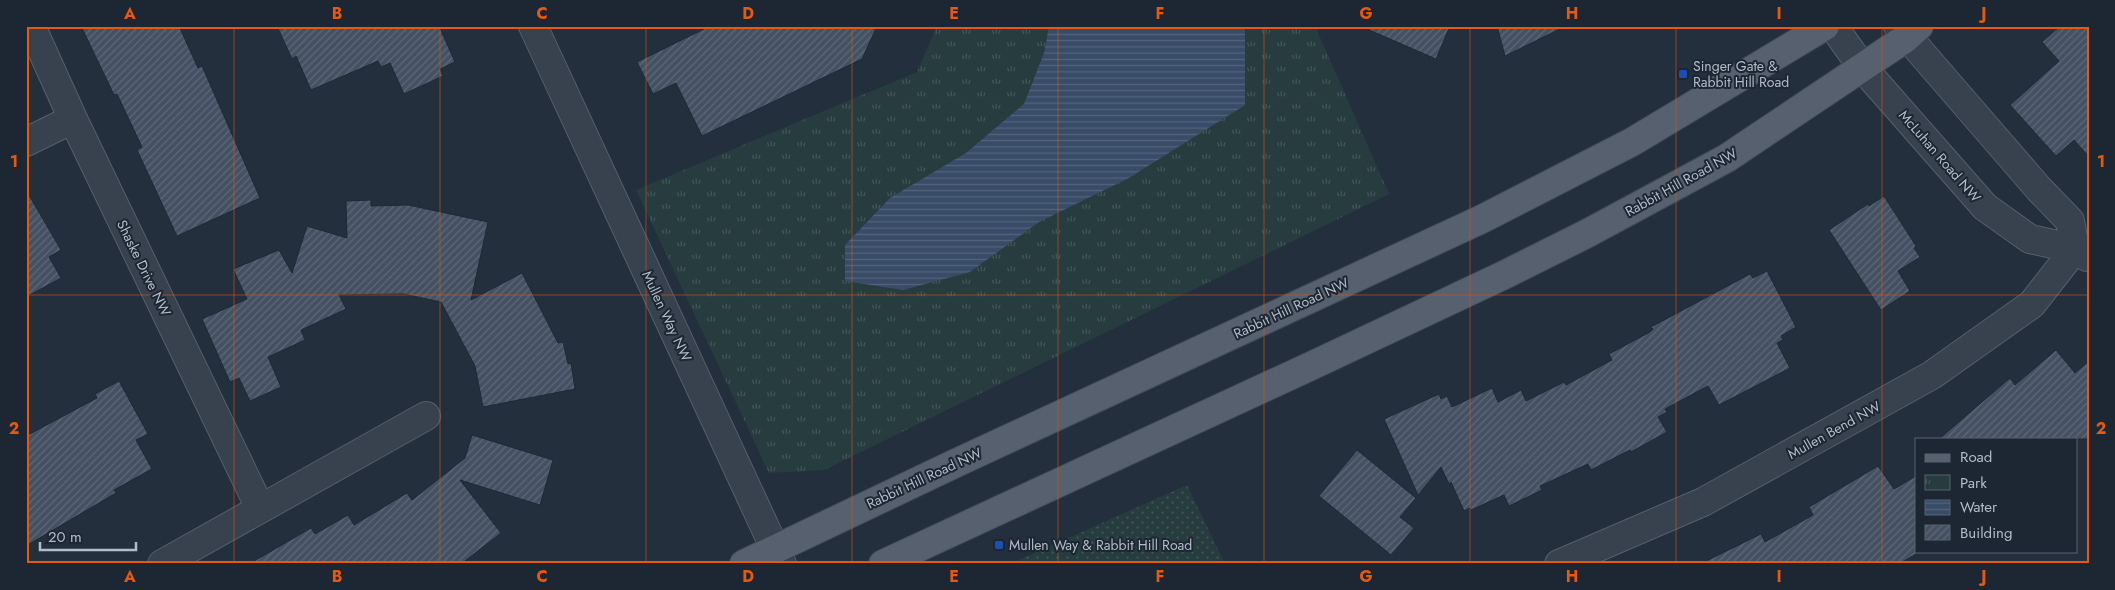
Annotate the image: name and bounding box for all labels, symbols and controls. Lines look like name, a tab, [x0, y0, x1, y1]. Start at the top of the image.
text: A	[123, 2, 136, 25]
text: B	[332, 2, 342, 25]
text: C	[536, 2, 548, 25]
text: D	[742, 2, 754, 25]
text: E	[949, 2, 959, 25]
text: F	[1156, 2, 1164, 25]
text: G	[1359, 2, 1373, 25]
text: H	[1566, 2, 1578, 25]
text: I	[1776, 2, 1782, 25]
text: J	[1978, 2, 1987, 25]
place label: Singer Gate & Rabbit Hill Road	[1693, 56, 1789, 92]
marker: Singer Gate & Rabbit Hill Road	[1677, 68, 1689, 80]
street label: McLuhan Road NW	[1894, 106, 1986, 206]
street label: Rabbit Hill Road NW	[1621, 143, 1741, 221]
text: 1	[10, 150, 18, 173]
text: 1	[2097, 150, 2105, 173]
street label: Shaske Drive NW	[112, 217, 176, 320]
street label: Mullen Way NW	[637, 267, 697, 365]
street label: Rabbit Hill Road NW	[1230, 272, 1352, 344]
street label: Mullen Bend NW	[1784, 396, 1884, 464]
text: 2	[9, 417, 19, 440]
text: 2	[2096, 417, 2106, 440]
legend	[1915, 438, 2078, 552]
street label: Rabbit Hill Road NW	[863, 442, 985, 514]
text: Road	[1960, 446, 1992, 468]
text: Park	[1960, 472, 1987, 494]
text: Water	[1960, 496, 1998, 518]
scale bar	[40, 520, 136, 552]
text: Building	[1960, 522, 2012, 544]
text: 20 m	[48, 526, 82, 548]
place label: Mullen Way & Rabbit Hill Road	[1009, 535, 1192, 555]
marker: Mullen Way & Rabbit Hill Road	[993, 539, 1005, 551]
text: A	[123, 565, 136, 588]
text: B	[332, 565, 342, 588]
text: C	[536, 565, 548, 588]
text: D	[742, 565, 754, 588]
text: E	[949, 565, 959, 588]
text: F	[1156, 565, 1164, 588]
text: G	[1359, 565, 1373, 588]
text: H	[1566, 565, 1578, 588]
text: I	[1776, 565, 1782, 588]
text: J	[1978, 565, 1987, 588]

